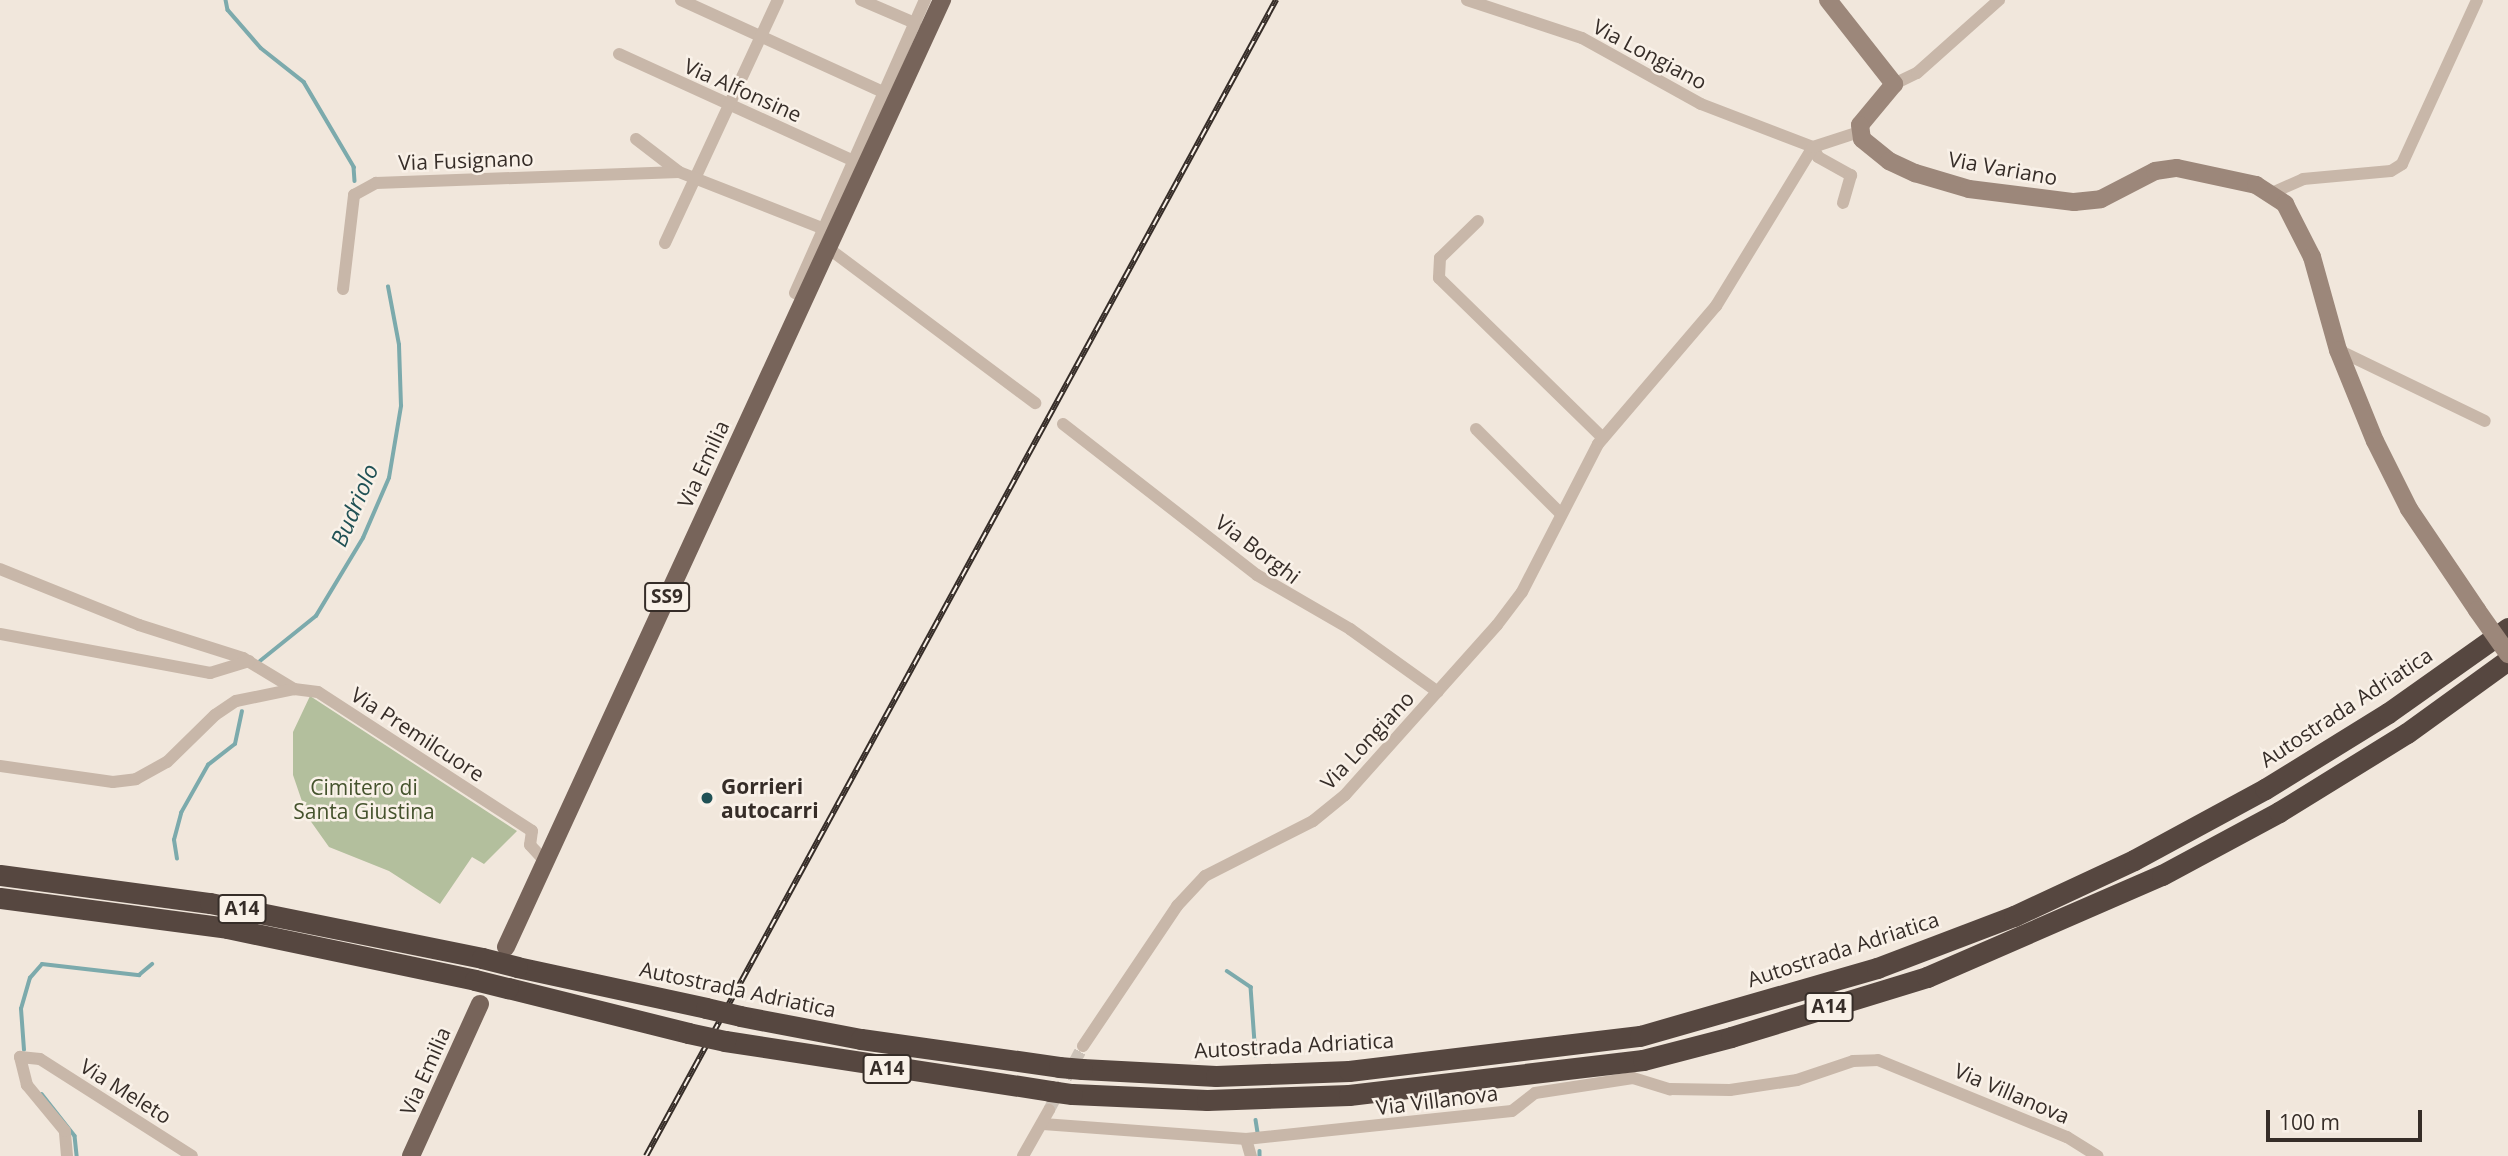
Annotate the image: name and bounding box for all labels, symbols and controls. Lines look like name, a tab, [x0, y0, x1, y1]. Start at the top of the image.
street label: Via Longiano	[1589, 13, 1711, 95]
street label: Via Alfonsine	[680, 53, 806, 127]
street label: Via Fusignano	[398, 145, 534, 175]
street label: Via Variano	[1947, 146, 2059, 190]
street label: Via Emilia	[672, 416, 734, 512]
water label: Budriolo	[324, 460, 384, 550]
street label: Via Borghi	[1211, 509, 1305, 589]
road number: SS9	[642, 582, 692, 612]
street label: Autostrada Adriatica	[2255, 642, 2437, 772]
street label: Via Premilcuore	[347, 682, 489, 786]
street label: Via Longiano	[1315, 686, 1419, 794]
place label: Gorrieri autocarri	[721, 773, 819, 823]
park label: Cimitero di Santa Giustina	[293, 774, 435, 824]
marker: Gorrieri autocarri	[699, 790, 715, 806]
road number: A14	[218, 894, 266, 925]
street label: Autostrada Adriatica	[1744, 906, 1942, 992]
street label: Autostrada Adriatica	[637, 956, 839, 1022]
road number: A14	[1804, 992, 1854, 1023]
street label: Via Emilia	[394, 1023, 456, 1119]
street label: Autostrada Adriatica	[1193, 1027, 1395, 1063]
street label: Via Meleto	[76, 1053, 176, 1129]
road number: A14	[862, 1054, 912, 1084]
street label: Via Villanova	[1951, 1057, 2073, 1129]
street label: Via Villanova	[1375, 1080, 1499, 1120]
scale bar	[2270, 1096, 2426, 1140]
text: 100 m	[2279, 1108, 2340, 1136]

